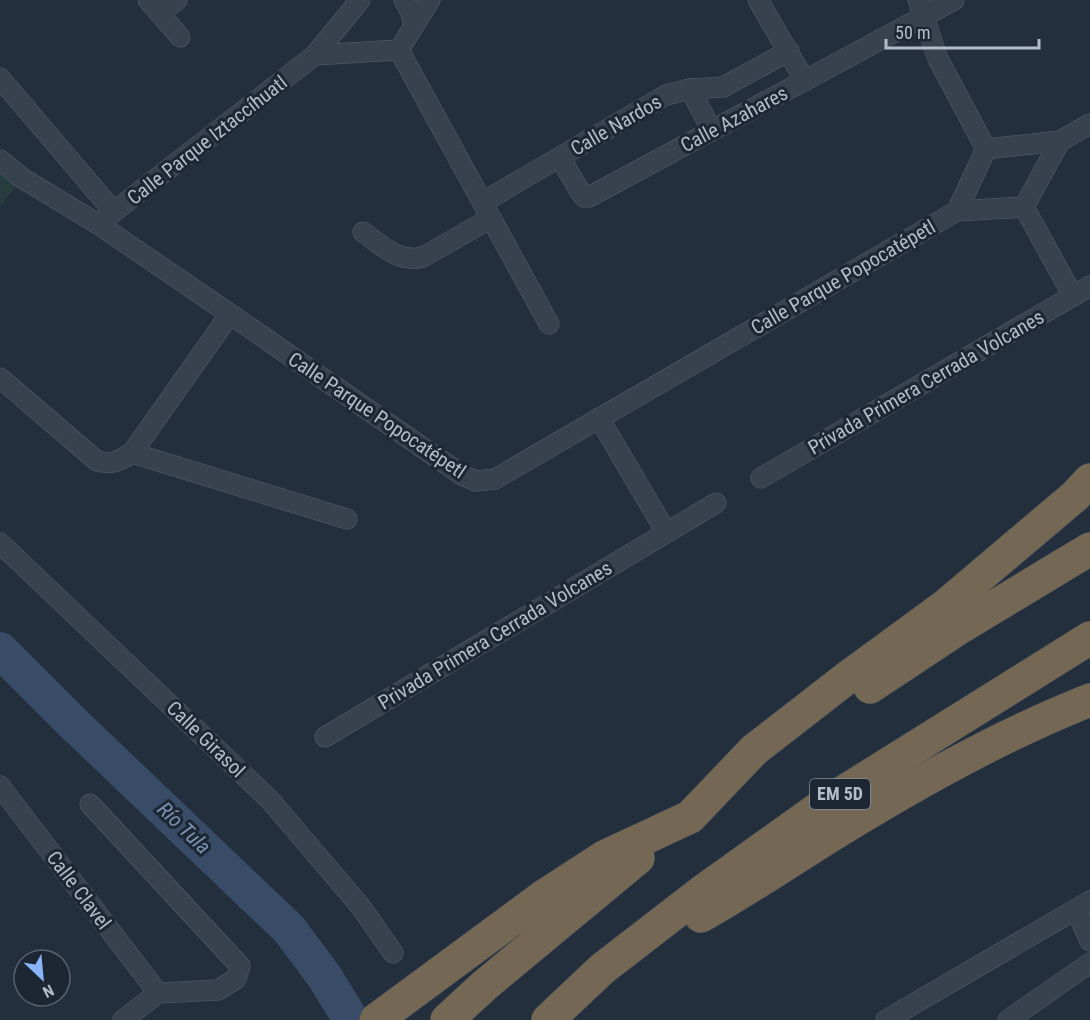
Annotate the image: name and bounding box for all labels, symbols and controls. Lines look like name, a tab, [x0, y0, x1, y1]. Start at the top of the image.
scale bar	[886, 12, 1039, 50]
text: 50 m	[895, 22, 930, 43]
street label: Calle Parque Iztaccíhuatl	[122, 70, 292, 210]
street label: Calle Azahares	[676, 81, 792, 157]
street label: Calle Nardos	[566, 89, 666, 161]
street label: Calle Parque Popocatépetl	[747, 214, 939, 340]
street label: Privada Primera Cerrada Volcanes	[804, 304, 1048, 460]
street label: Calle Parque Popocatépetl	[284, 347, 470, 483]
street label: Privada Primera Cerrada Volcanes	[374, 556, 616, 714]
street label: Calle Girasol	[162, 696, 250, 782]
road number: EM 5D	[810, 779, 870, 809]
water label: Río Tula	[153, 797, 215, 859]
street label: Calle Clavel	[42, 846, 116, 934]
north arrow	[12, 948, 72, 1008]
text: N	[40, 980, 57, 1002]

